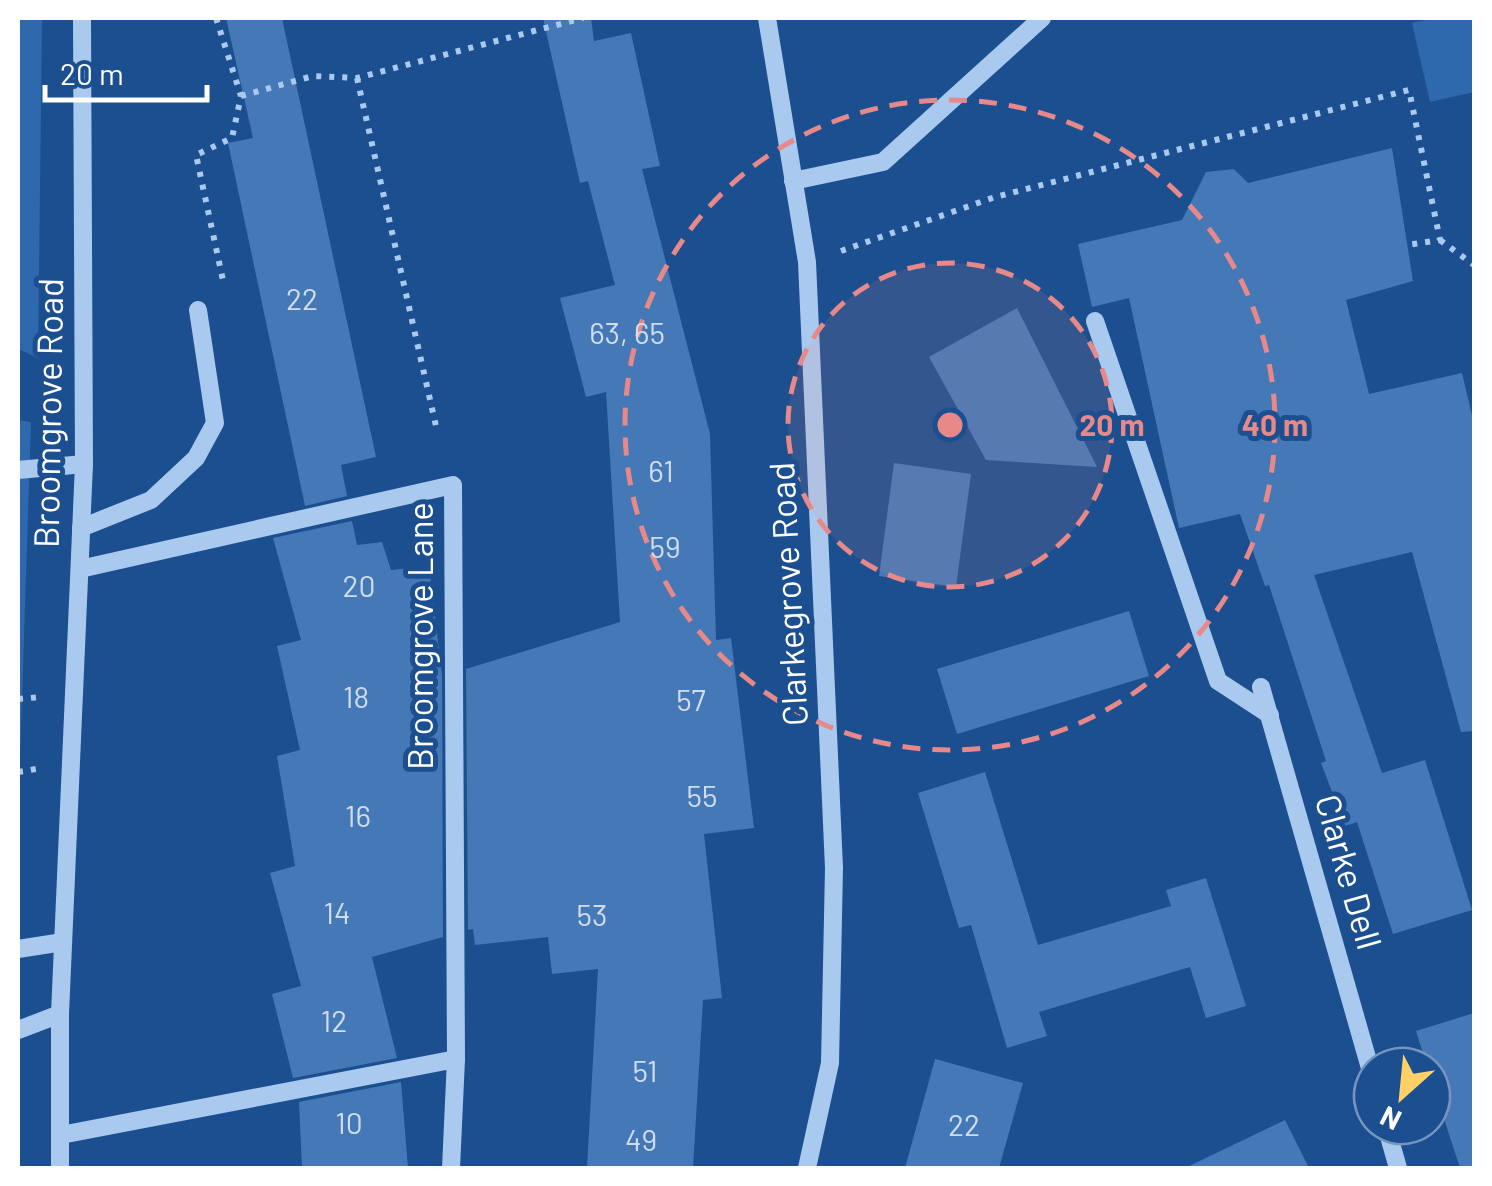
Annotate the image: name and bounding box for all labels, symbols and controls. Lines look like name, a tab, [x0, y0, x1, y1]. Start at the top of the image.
scale bar	[45, 40, 208, 102]
text: 20 m	[60, 55, 124, 91]
street label: Broomgrove Road	[24, 277, 70, 548]
house number: 22	[286, 280, 318, 316]
house number: 63, 65	[589, 314, 665, 350]
text: 20 m	[1080, 406, 1144, 442]
text: 40 m	[1242, 406, 1308, 442]
centre of rings	[932, 407, 968, 443]
house number: 61	[648, 452, 674, 488]
street label: Clarkegrove Road	[759, 461, 815, 727]
street label: Broomgrove Lane	[398, 502, 440, 770]
house number: 59	[649, 528, 681, 564]
house number: 20	[342, 567, 376, 603]
house number: 18	[343, 678, 369, 714]
house number: 57	[676, 681, 706, 717]
house number: 55	[687, 777, 717, 813]
street label: Clarke Dell	[1308, 789, 1392, 954]
house number: 16	[345, 797, 371, 833]
house number: 14	[323, 894, 351, 930]
house number: 53	[577, 896, 607, 932]
house number: 12	[321, 1002, 347, 1038]
north arrow	[1352, 1046, 1452, 1146]
house number: 51	[632, 1052, 658, 1088]
text: N	[1374, 1100, 1406, 1139]
house number: 10	[335, 1104, 363, 1140]
house number: 22	[948, 1106, 980, 1142]
house number: 49	[625, 1121, 657, 1157]

